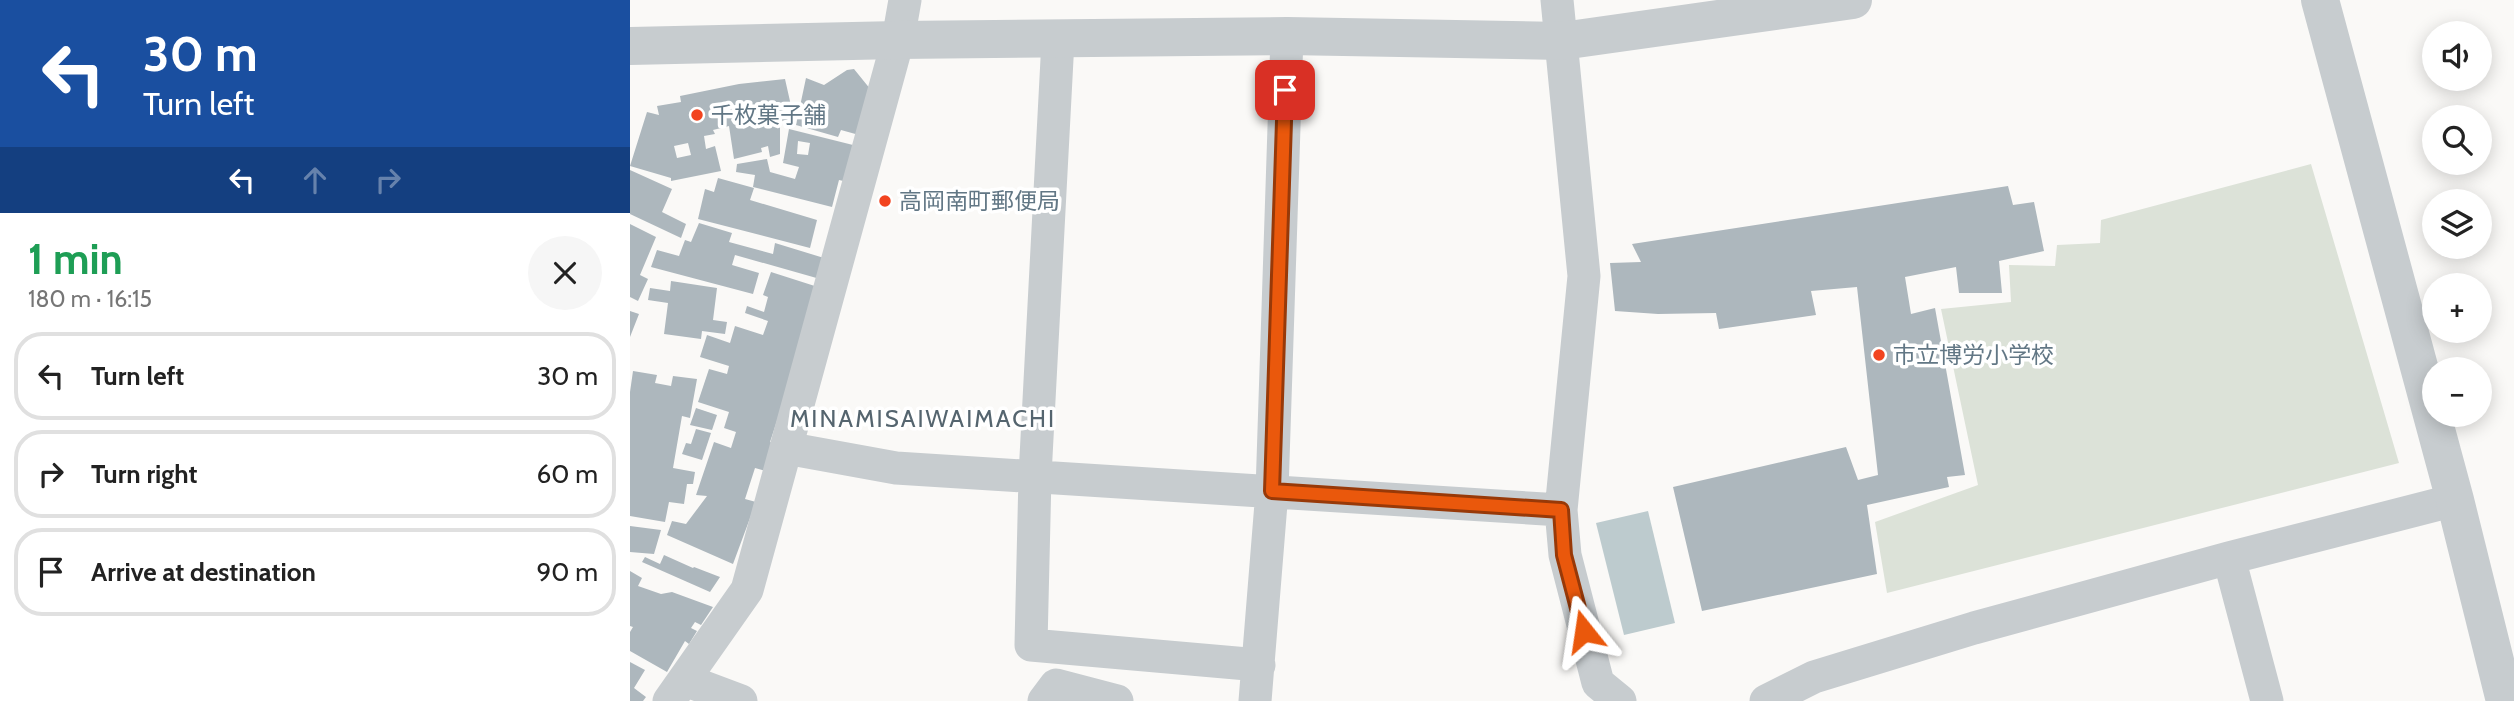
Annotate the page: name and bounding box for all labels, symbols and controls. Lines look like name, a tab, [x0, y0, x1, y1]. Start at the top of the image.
map controls	[2422, 21, 2492, 427]
button: sound	[2422, 21, 2492, 91]
text: 30 m	[143, 24, 258, 83]
icon: left	[28, 28, 119, 119]
pin	[1255, 60, 1315, 120]
icon: arrive	[1266, 71, 1304, 109]
text: Turn left	[143, 84, 254, 123]
place label: 千枚菓子舗	[711, 101, 826, 129]
button: search	[2422, 105, 2492, 175]
marker: 千枚菓子舗	[689, 107, 705, 123]
icon: left	[223, 161, 261, 199]
icon: ahead	[296, 161, 334, 199]
icon: right	[369, 161, 407, 199]
place label: 高岡南町郵便局	[899, 187, 1060, 215]
button: layers	[2422, 189, 2492, 259]
marker: 高岡南町郵便局	[877, 193, 893, 209]
text: 1 min	[28, 233, 123, 285]
button: close	[528, 236, 602, 310]
button: +	[2422, 273, 2492, 343]
text: 180 m · 16:15	[28, 285, 152, 313]
place label: 市立博労小学校	[1893, 341, 2054, 369]
marker: 市立博労小学校	[1871, 347, 1887, 363]
icon: left	[32, 357, 70, 395]
button: −	[2422, 357, 2492, 427]
text: Turn left	[91, 360, 184, 392]
text: 30 m	[537, 360, 598, 392]
district label: MINAMISAIWAIMACHI	[790, 404, 1056, 433]
icon: right	[32, 455, 70, 493]
text: Turn right	[91, 458, 197, 490]
text: 60 m	[536, 458, 598, 490]
icon: arrive	[32, 553, 70, 591]
text: Arrive at destination	[91, 556, 316, 588]
text: 90 m	[536, 556, 598, 588]
position arrow	[1547, 594, 1621, 668]

